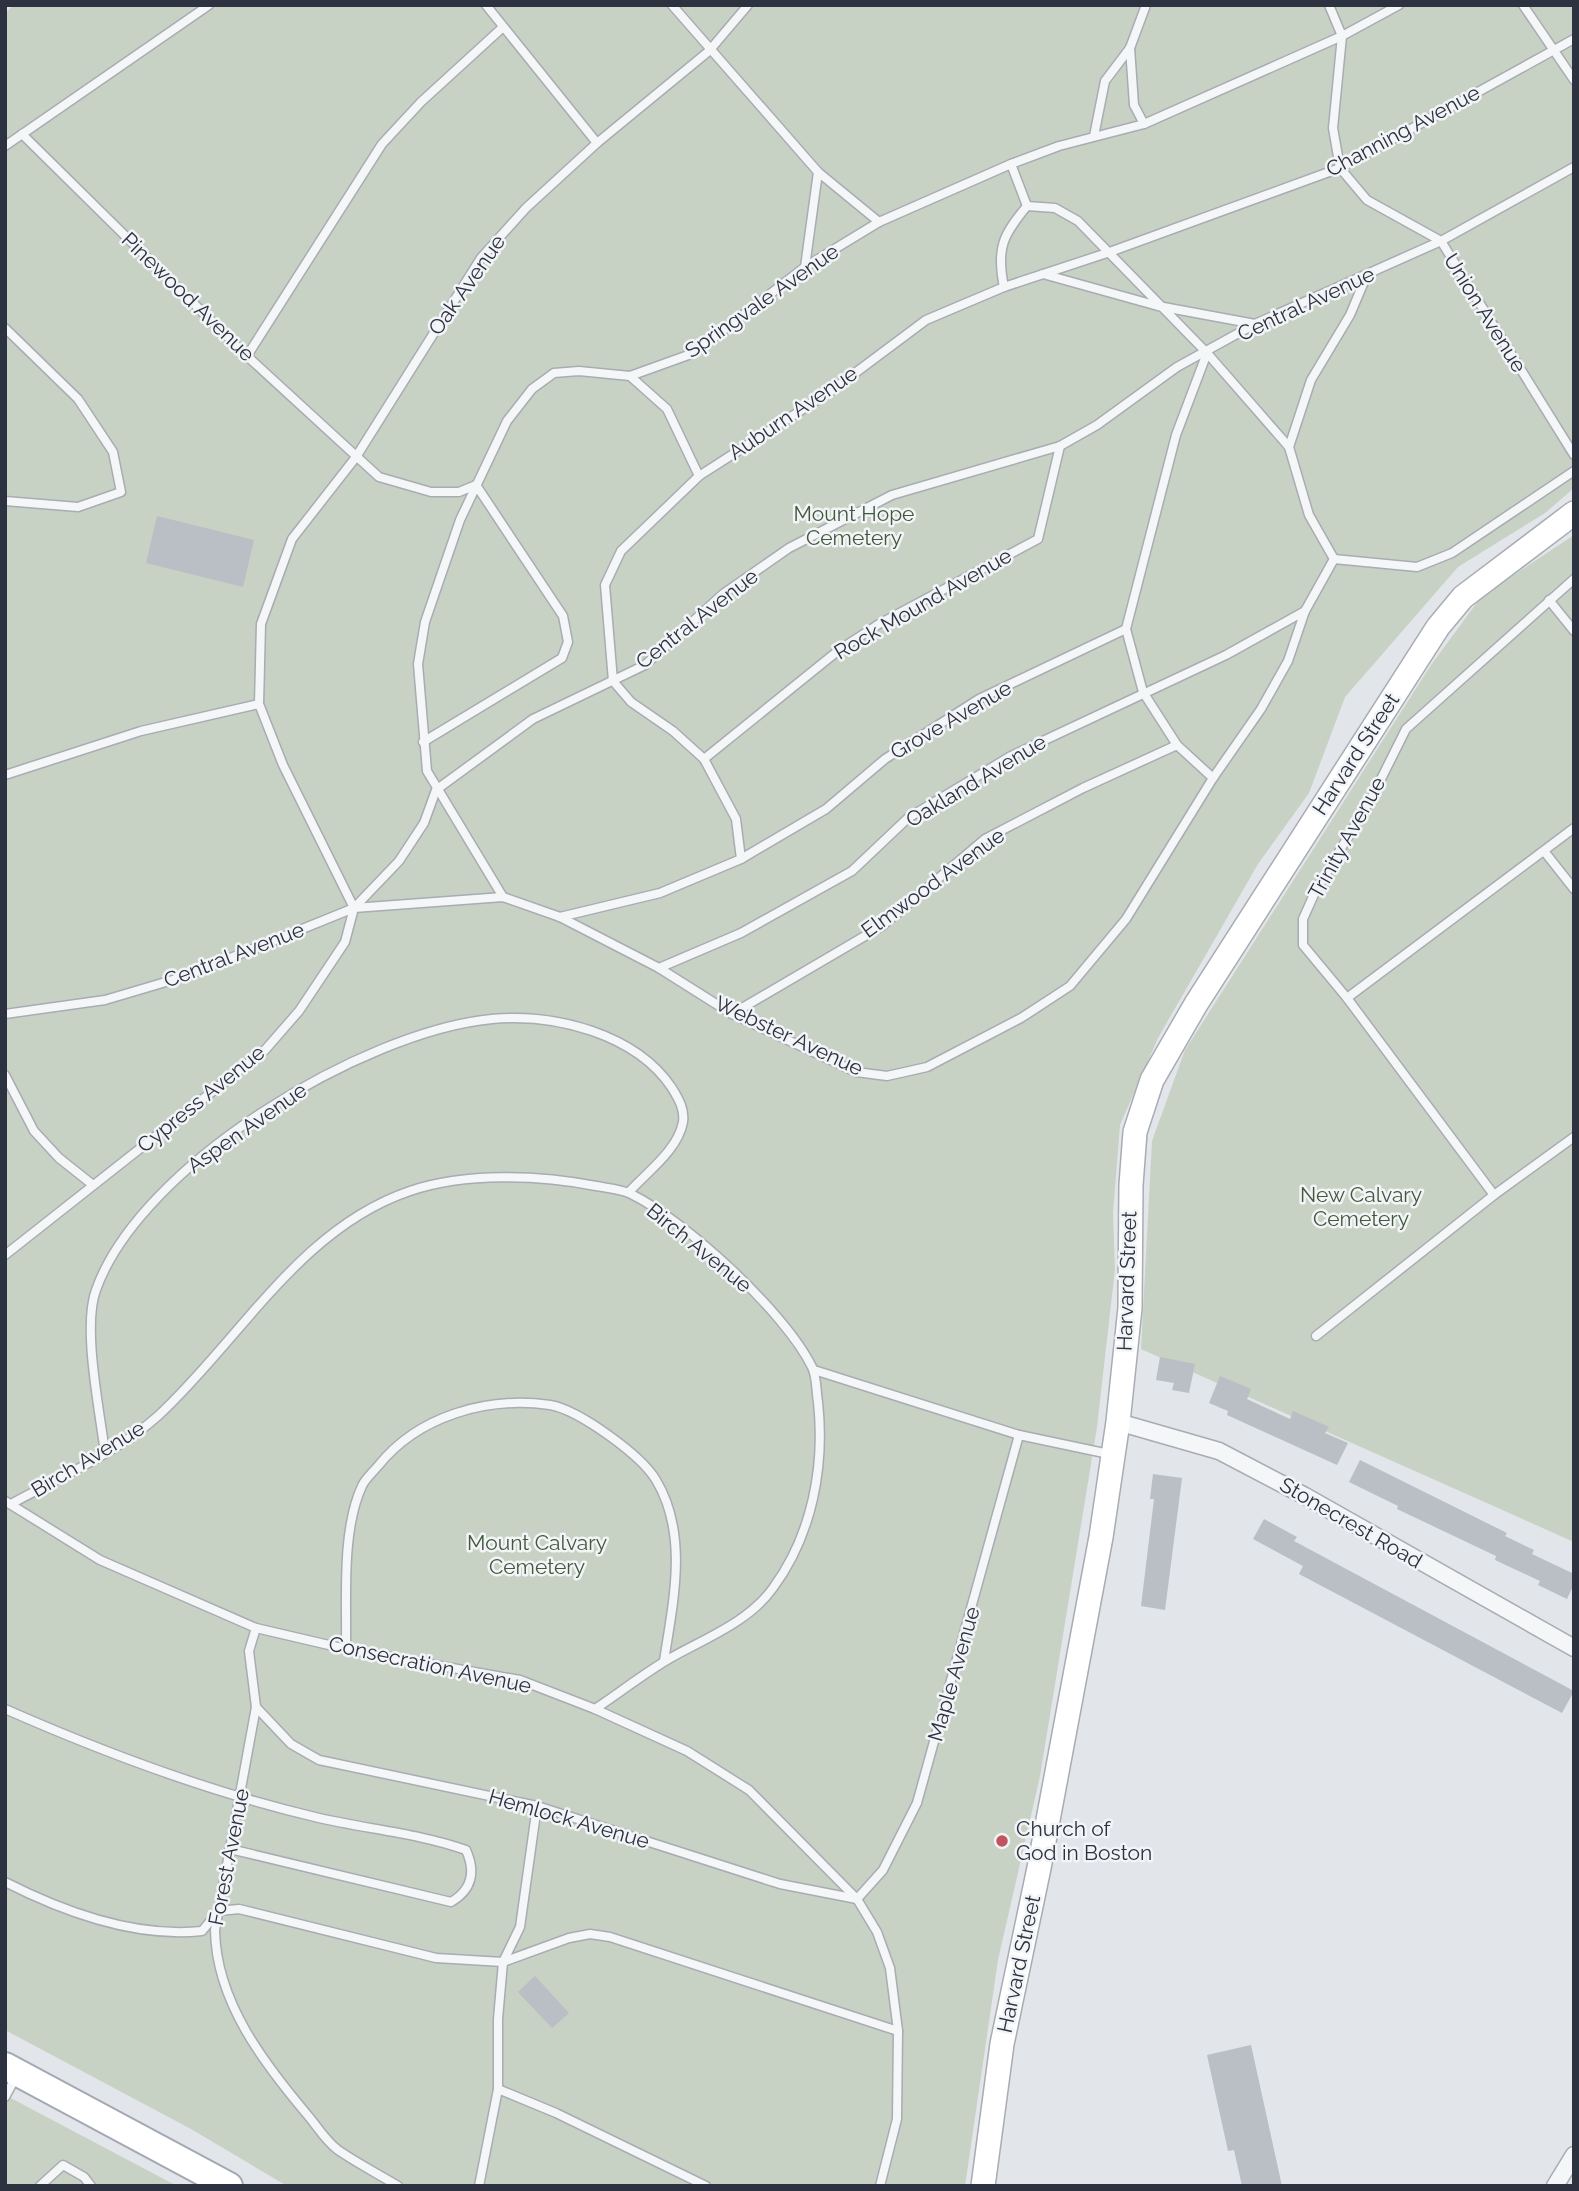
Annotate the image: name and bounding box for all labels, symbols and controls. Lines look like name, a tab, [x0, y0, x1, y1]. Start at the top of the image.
street label: Channing Avenue	[1322, 79, 1484, 182]
street label: Pinewood Avenue	[117, 227, 260, 366]
street label: Oak Avenue	[423, 230, 510, 340]
street label: Springvale Avenue	[680, 238, 843, 363]
street label: Union Avenue	[1439, 249, 1532, 377]
street label: Central Avenue	[1233, 261, 1378, 346]
street label: Auburn Avenue	[724, 360, 862, 465]
park label: Mount Hope Cemetery	[794, 501, 914, 550]
street label: Rock Mound Avenue	[830, 543, 1016, 665]
street label: Central Avenue	[631, 563, 763, 674]
street label: Grove Avenue	[886, 675, 1016, 764]
street label: Harvard Street	[1307, 688, 1404, 819]
street label: Oakland Avenue	[901, 729, 1050, 832]
street label: Trinity Avenue	[1303, 772, 1390, 903]
street label: Elmwood Avenue	[856, 822, 1009, 943]
street label: Central Avenue	[160, 916, 307, 993]
street label: Webster Avenue	[711, 990, 867, 1081]
street label: Cypress Avenue	[132, 1040, 269, 1158]
street label: Aspen Avenue	[182, 1077, 311, 1178]
park label: New Calvary Cemetery	[1300, 1182, 1422, 1231]
street label: Birch Avenue	[642, 1198, 757, 1298]
street label: Harvard Street	[1112, 1210, 1141, 1352]
street label: Birch Avenue	[27, 1415, 149, 1502]
street label: Stonecrest Road	[1276, 1472, 1427, 1573]
park label: Mount Calvary Cemetery	[467, 1530, 607, 1579]
street label: Maple Avenue	[922, 1604, 985, 1744]
street label: Consecration Avenue	[326, 1631, 534, 1698]
street label: Hemlock Avenue	[486, 1784, 652, 1853]
street label: Forest Avenue	[203, 1786, 254, 1928]
place label: Church of God in Boston	[1016, 1816, 1152, 1865]
marker: Church of God in Boston	[994, 1833, 1010, 1849]
street label: Harvard Street	[992, 1893, 1045, 2035]

